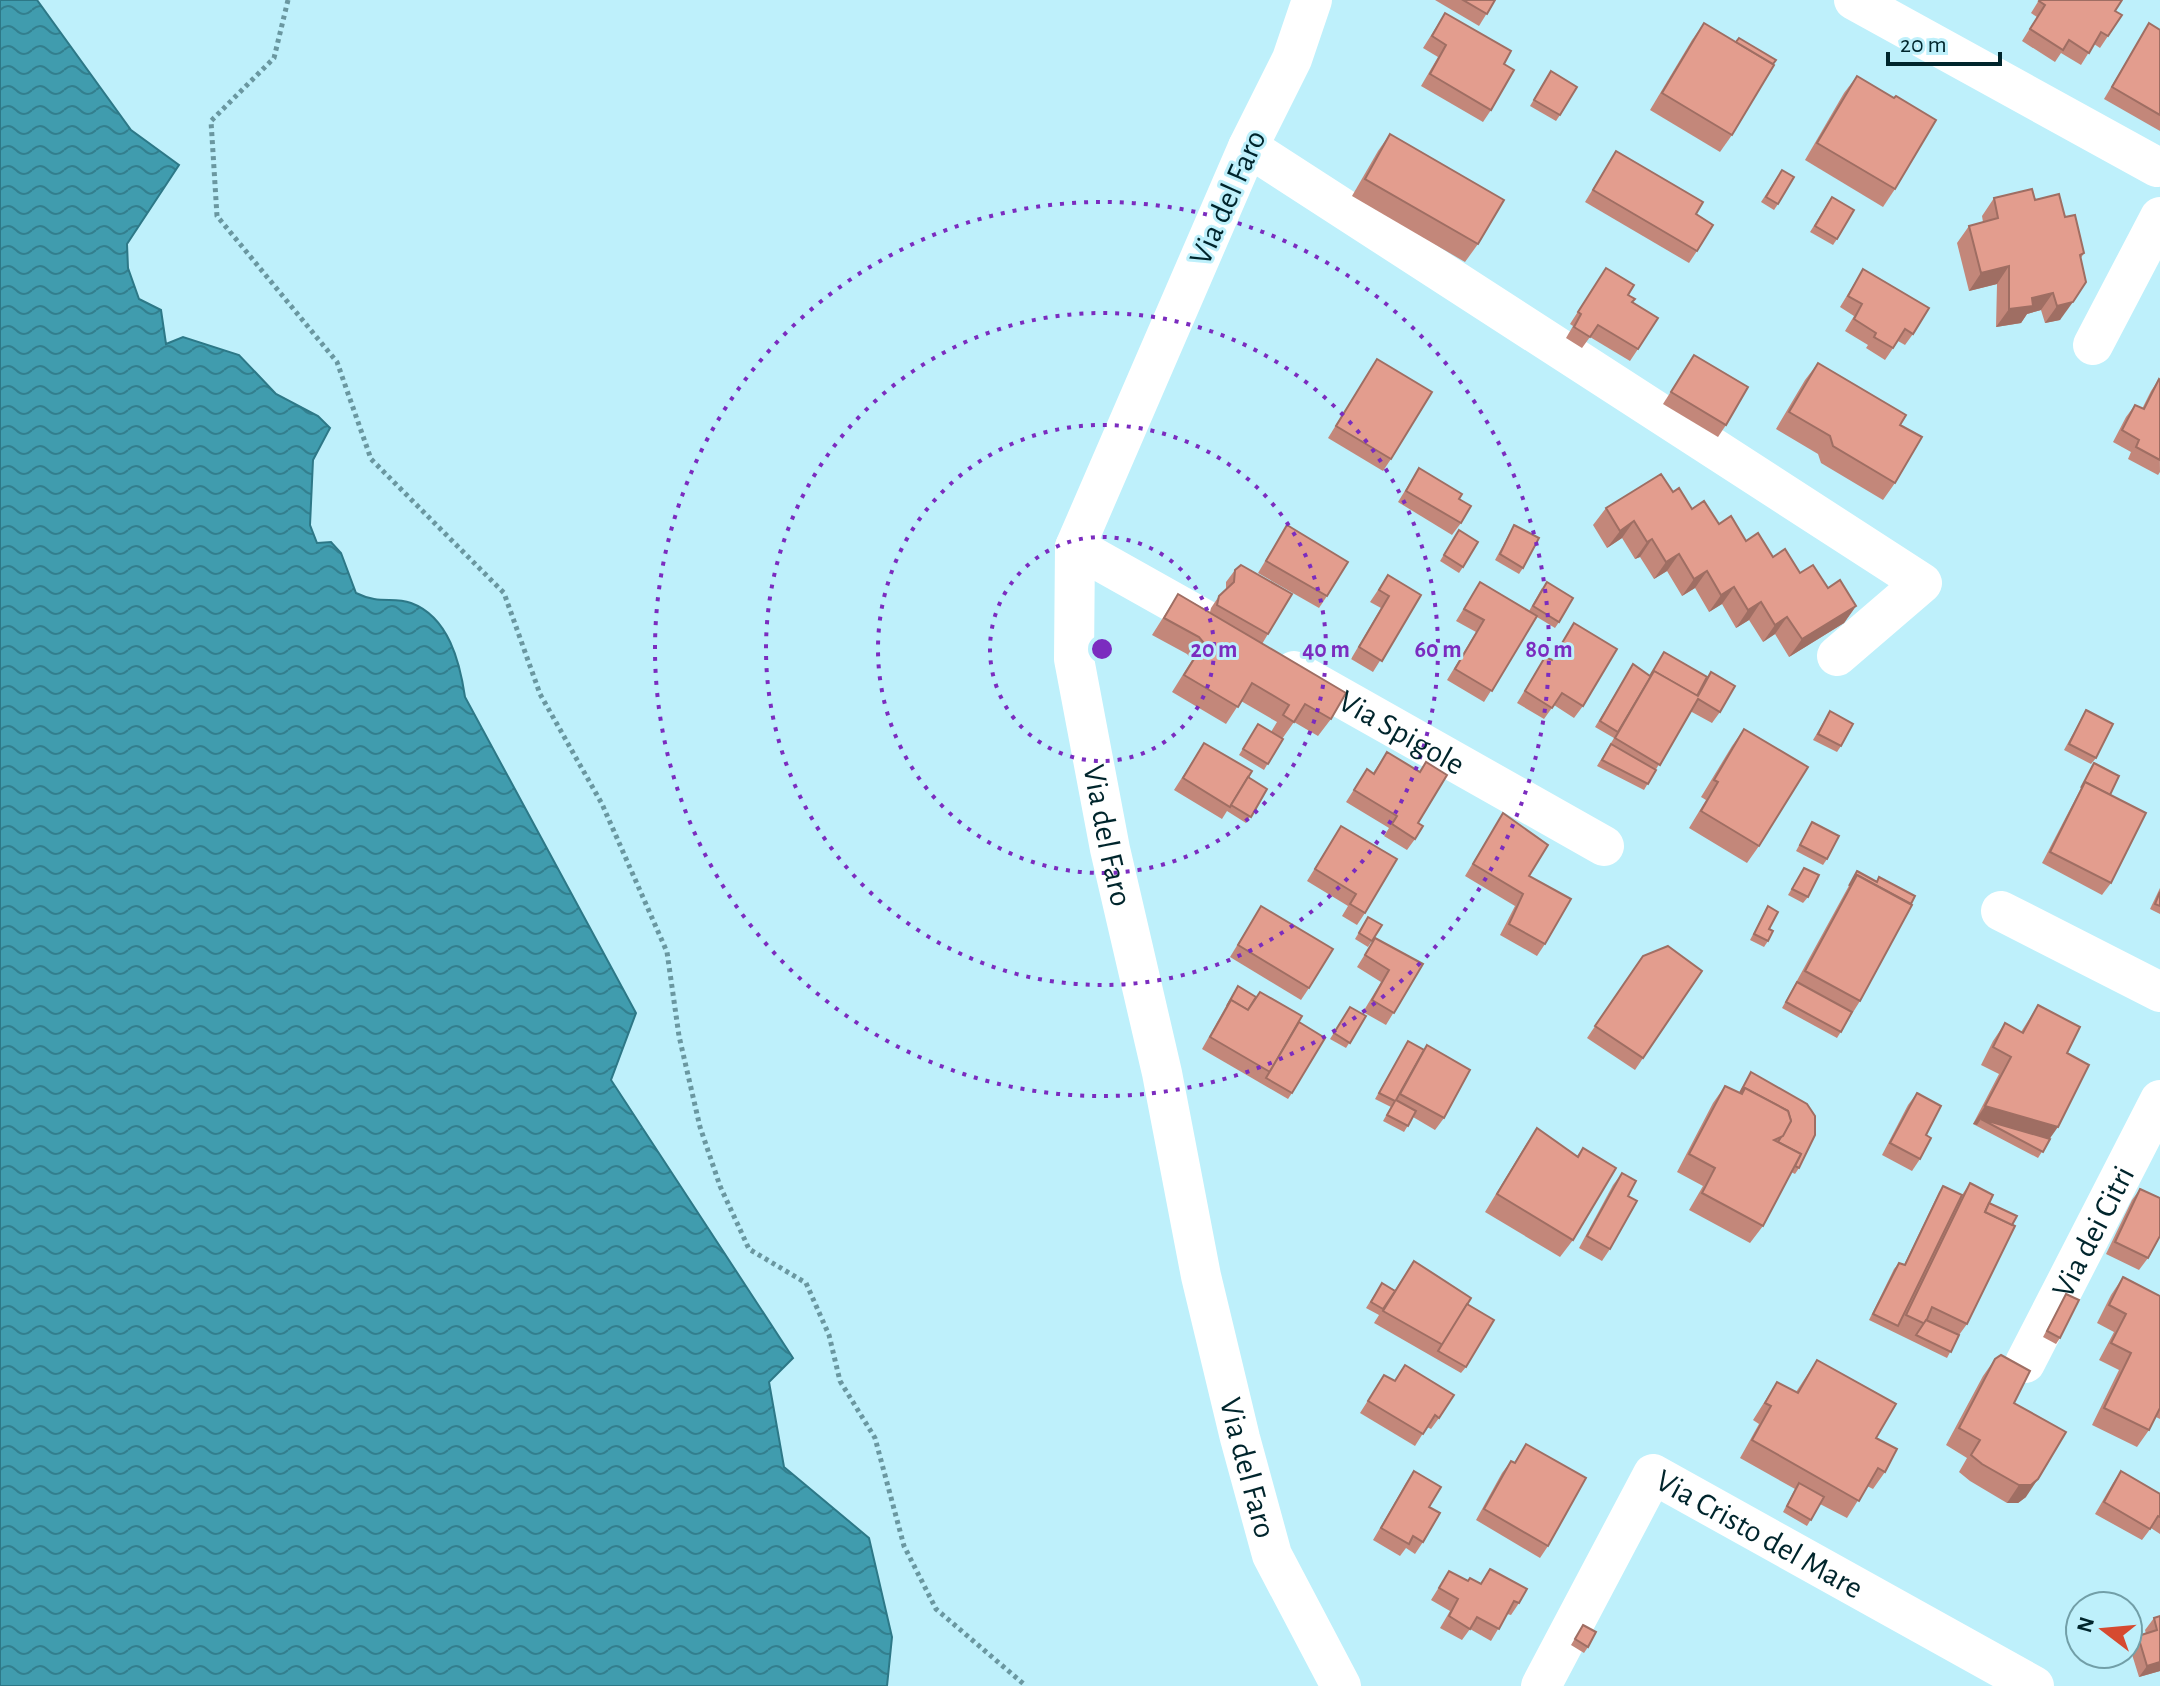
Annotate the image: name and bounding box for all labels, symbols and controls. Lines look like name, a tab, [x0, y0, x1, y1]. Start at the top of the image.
scale bar	[1888, 16, 2000, 66]
text: 20 m	[1900, 33, 1947, 57]
street label: Via del Faro	[1184, 125, 1272, 270]
centre of rings	[1088, 635, 1116, 663]
text: 20 m	[1191, 638, 1237, 662]
text: 40 m	[1302, 638, 1350, 662]
text: 60 m	[1414, 638, 1462, 662]
text: 80 m	[1525, 638, 1573, 662]
street label: Via Spigole	[1333, 685, 1470, 781]
street label: Via del Faro	[1077, 762, 1138, 909]
street label: Via dei Citri	[2047, 1161, 2140, 1303]
street label: Via del Faro	[1214, 1395, 1282, 1542]
street label: Via Cristo del Mare	[1650, 1464, 1868, 1605]
north arrow	[2064, 1590, 2144, 1670]
text: N	[2073, 1614, 2098, 1635]

